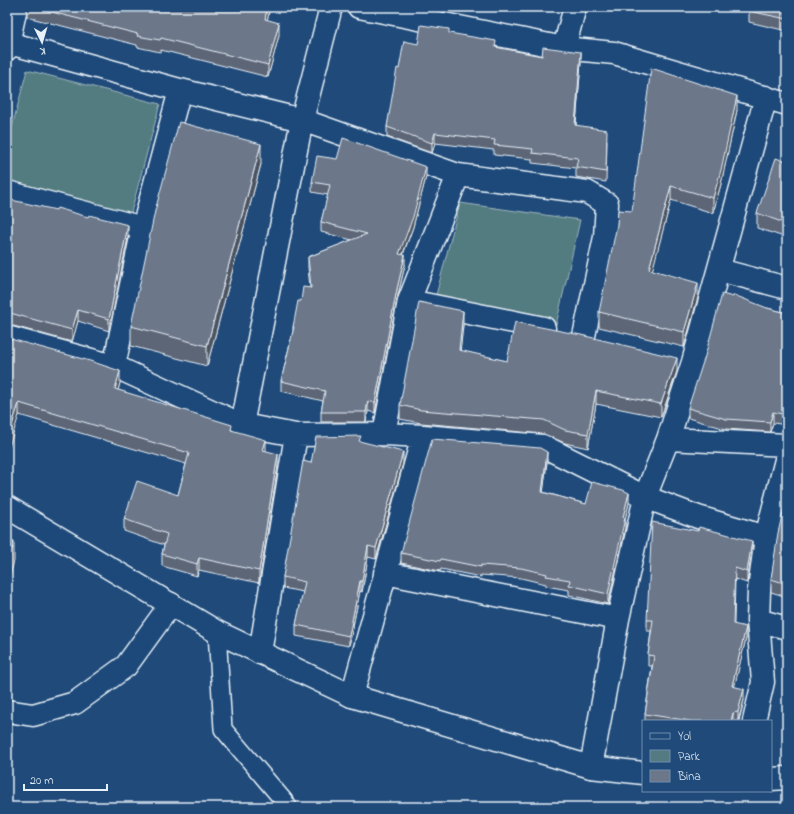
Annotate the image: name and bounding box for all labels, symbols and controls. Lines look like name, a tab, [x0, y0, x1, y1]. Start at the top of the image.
north arrow	[22, 22, 62, 62]
text: K	[39, 43, 46, 59]
legend	[642, 720, 772, 792]
text: Yol	[678, 728, 691, 746]
text: Park	[678, 748, 700, 766]
scale bar	[24, 766, 107, 792]
text: Bina	[677, 768, 701, 786]
text: 20 m	[30, 772, 53, 790]

